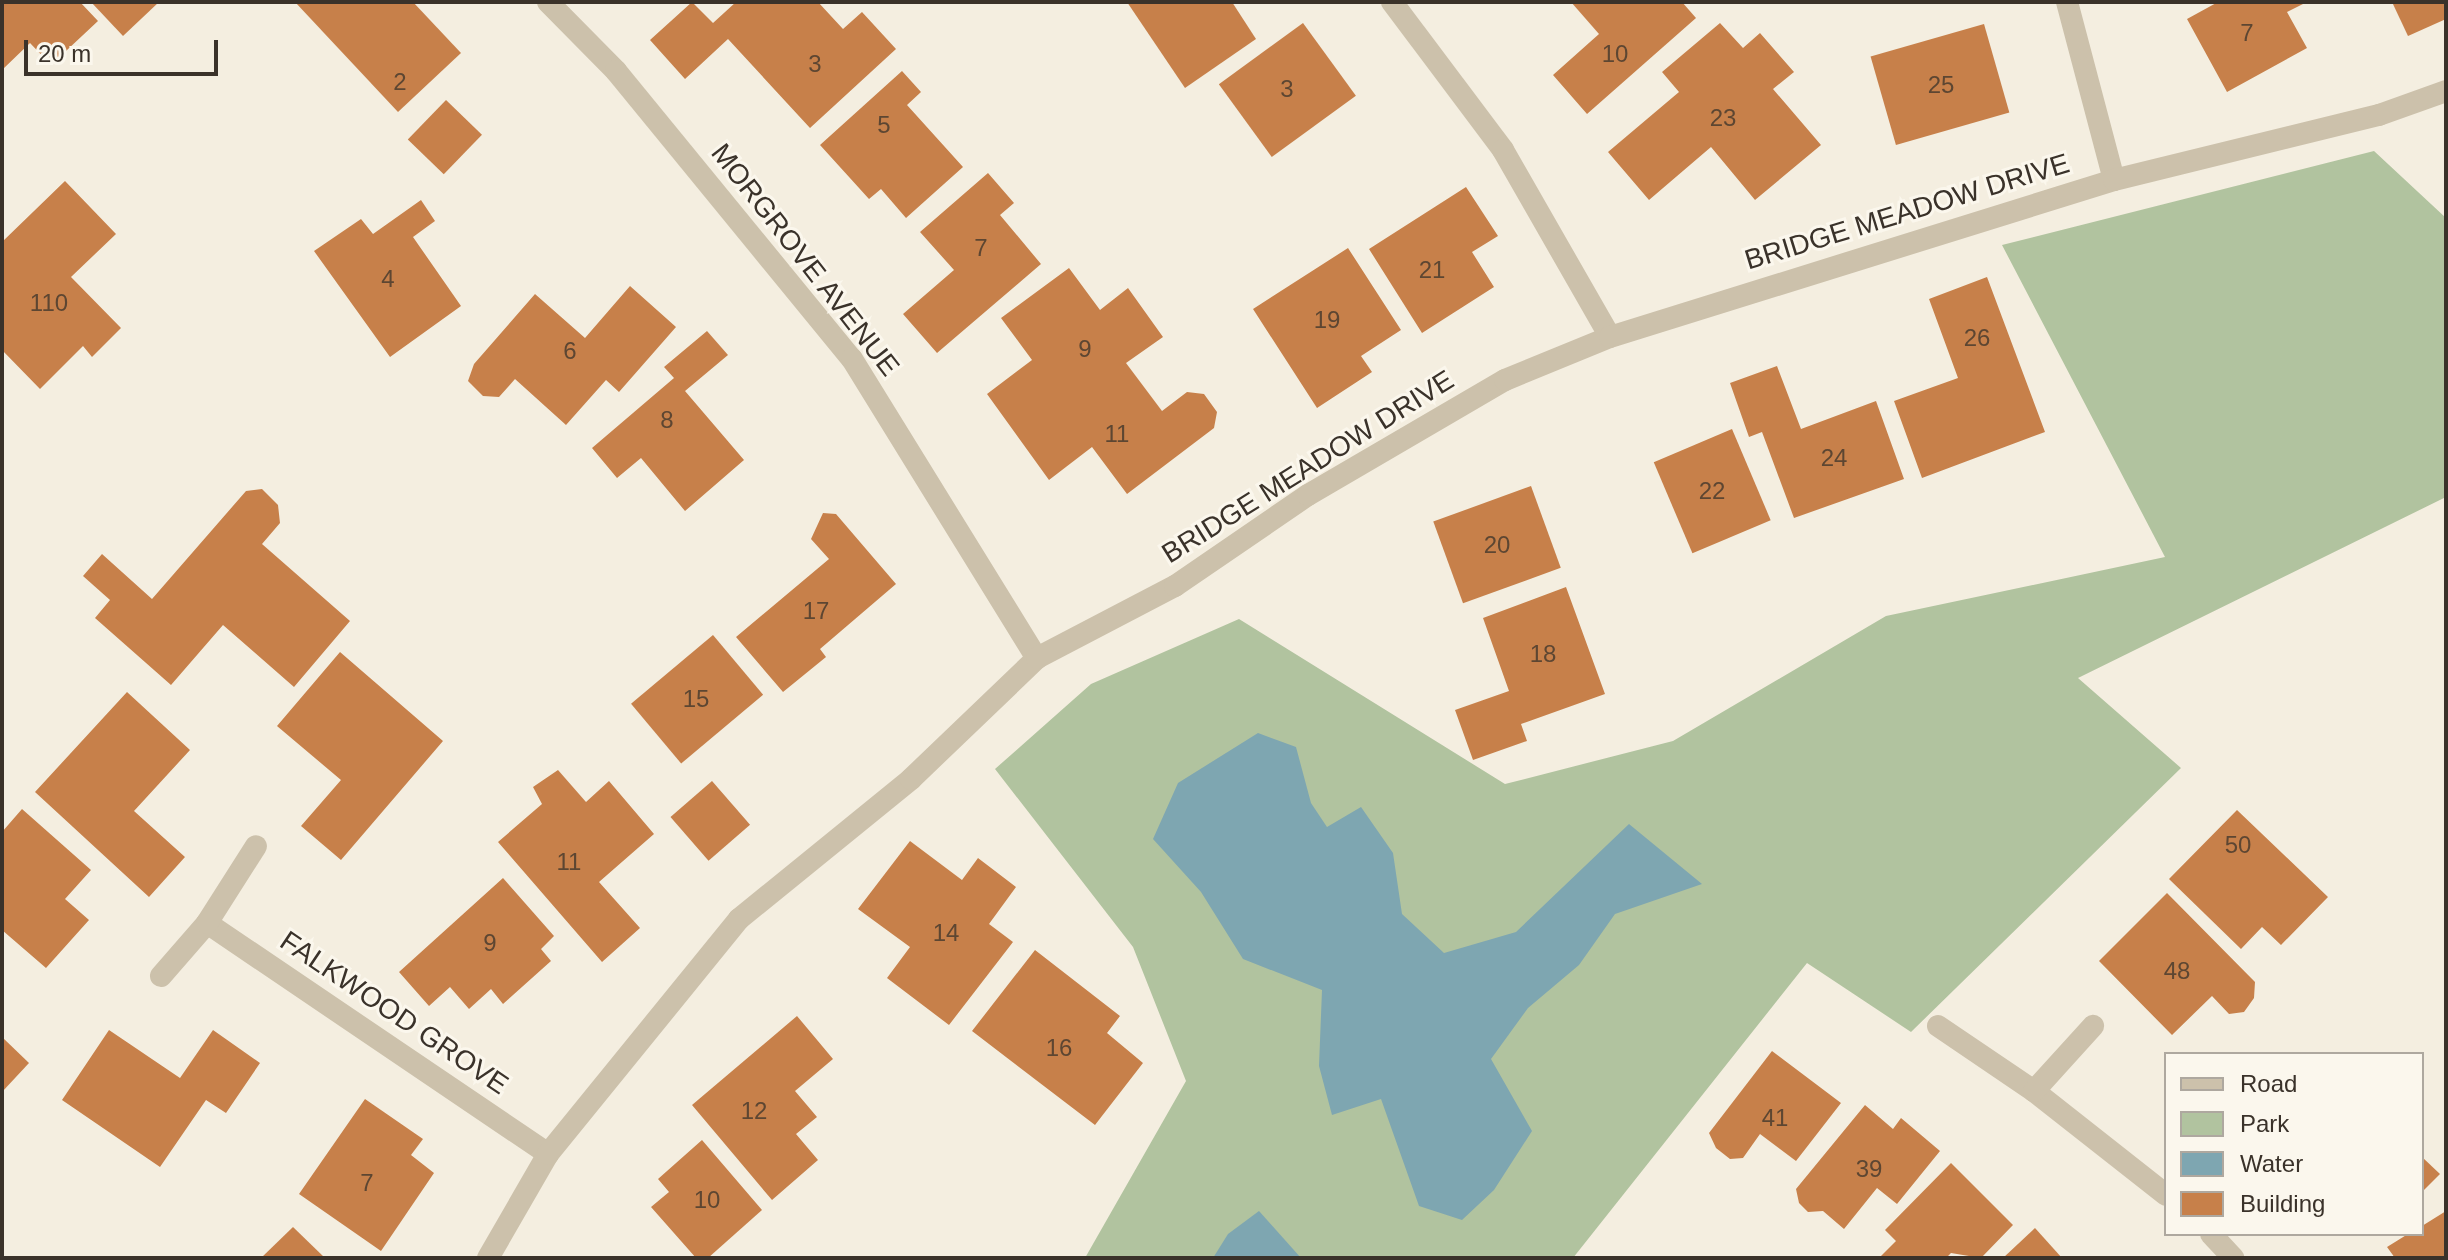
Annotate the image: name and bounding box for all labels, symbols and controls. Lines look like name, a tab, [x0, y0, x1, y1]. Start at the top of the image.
house number: 7	[2240, 19, 2254, 47]
scale bar	[28, 24, 222, 74]
text: 20 m	[38, 40, 91, 67]
house number: 10	[1602, 40, 1628, 68]
house number: 3	[808, 50, 822, 78]
house number: 2	[393, 68, 407, 96]
house number: 25	[1928, 71, 1954, 99]
house number: 3	[1280, 75, 1294, 103]
house number: 23	[1710, 104, 1736, 132]
house number: 5	[877, 111, 891, 139]
street label: MORGROVE AVENUE	[703, 136, 907, 384]
street label: BRIDGE MEADOW DRIVE	[1741, 147, 2073, 277]
house number: 7	[974, 234, 988, 262]
house number: 21	[1419, 256, 1445, 284]
house number: 4	[381, 265, 395, 293]
house number: 110	[30, 289, 68, 317]
house number: 19	[1314, 306, 1340, 334]
house number: 26	[1964, 324, 1990, 352]
house number: 9	[1078, 335, 1092, 363]
house number: 6	[563, 337, 577, 365]
street label: BRIDGE MEADOW DRIVE	[1156, 363, 1460, 571]
house number: 8	[660, 406, 674, 434]
house number: 11	[1105, 420, 1129, 448]
house number: 24	[1821, 444, 1847, 472]
house number: 22	[1699, 477, 1725, 505]
house number: 20	[1484, 531, 1510, 559]
house number: 17	[803, 597, 829, 625]
house number: 18	[1530, 640, 1556, 668]
house number: 15	[683, 685, 709, 713]
house number: 50	[2225, 831, 2251, 859]
house number: 11	[557, 848, 581, 876]
house number: 14	[933, 919, 959, 947]
street label: FALKWOOD GROVE	[274, 924, 514, 1102]
house number: 9	[483, 929, 497, 957]
house number: 48	[2164, 957, 2190, 985]
house number: 16	[1046, 1034, 1072, 1062]
legend	[2164, 1052, 2424, 1236]
text: Road	[2240, 1070, 2297, 1097]
house number: 12	[741, 1097, 767, 1125]
house number: 41	[1762, 1104, 1788, 1132]
text: Park	[2240, 1110, 2289, 1137]
text: Water	[2240, 1150, 2303, 1177]
house number: 39	[1856, 1155, 1882, 1183]
house number: 7	[360, 1169, 374, 1197]
house number: 10	[694, 1186, 720, 1214]
text: Building	[2240, 1190, 2325, 1217]

